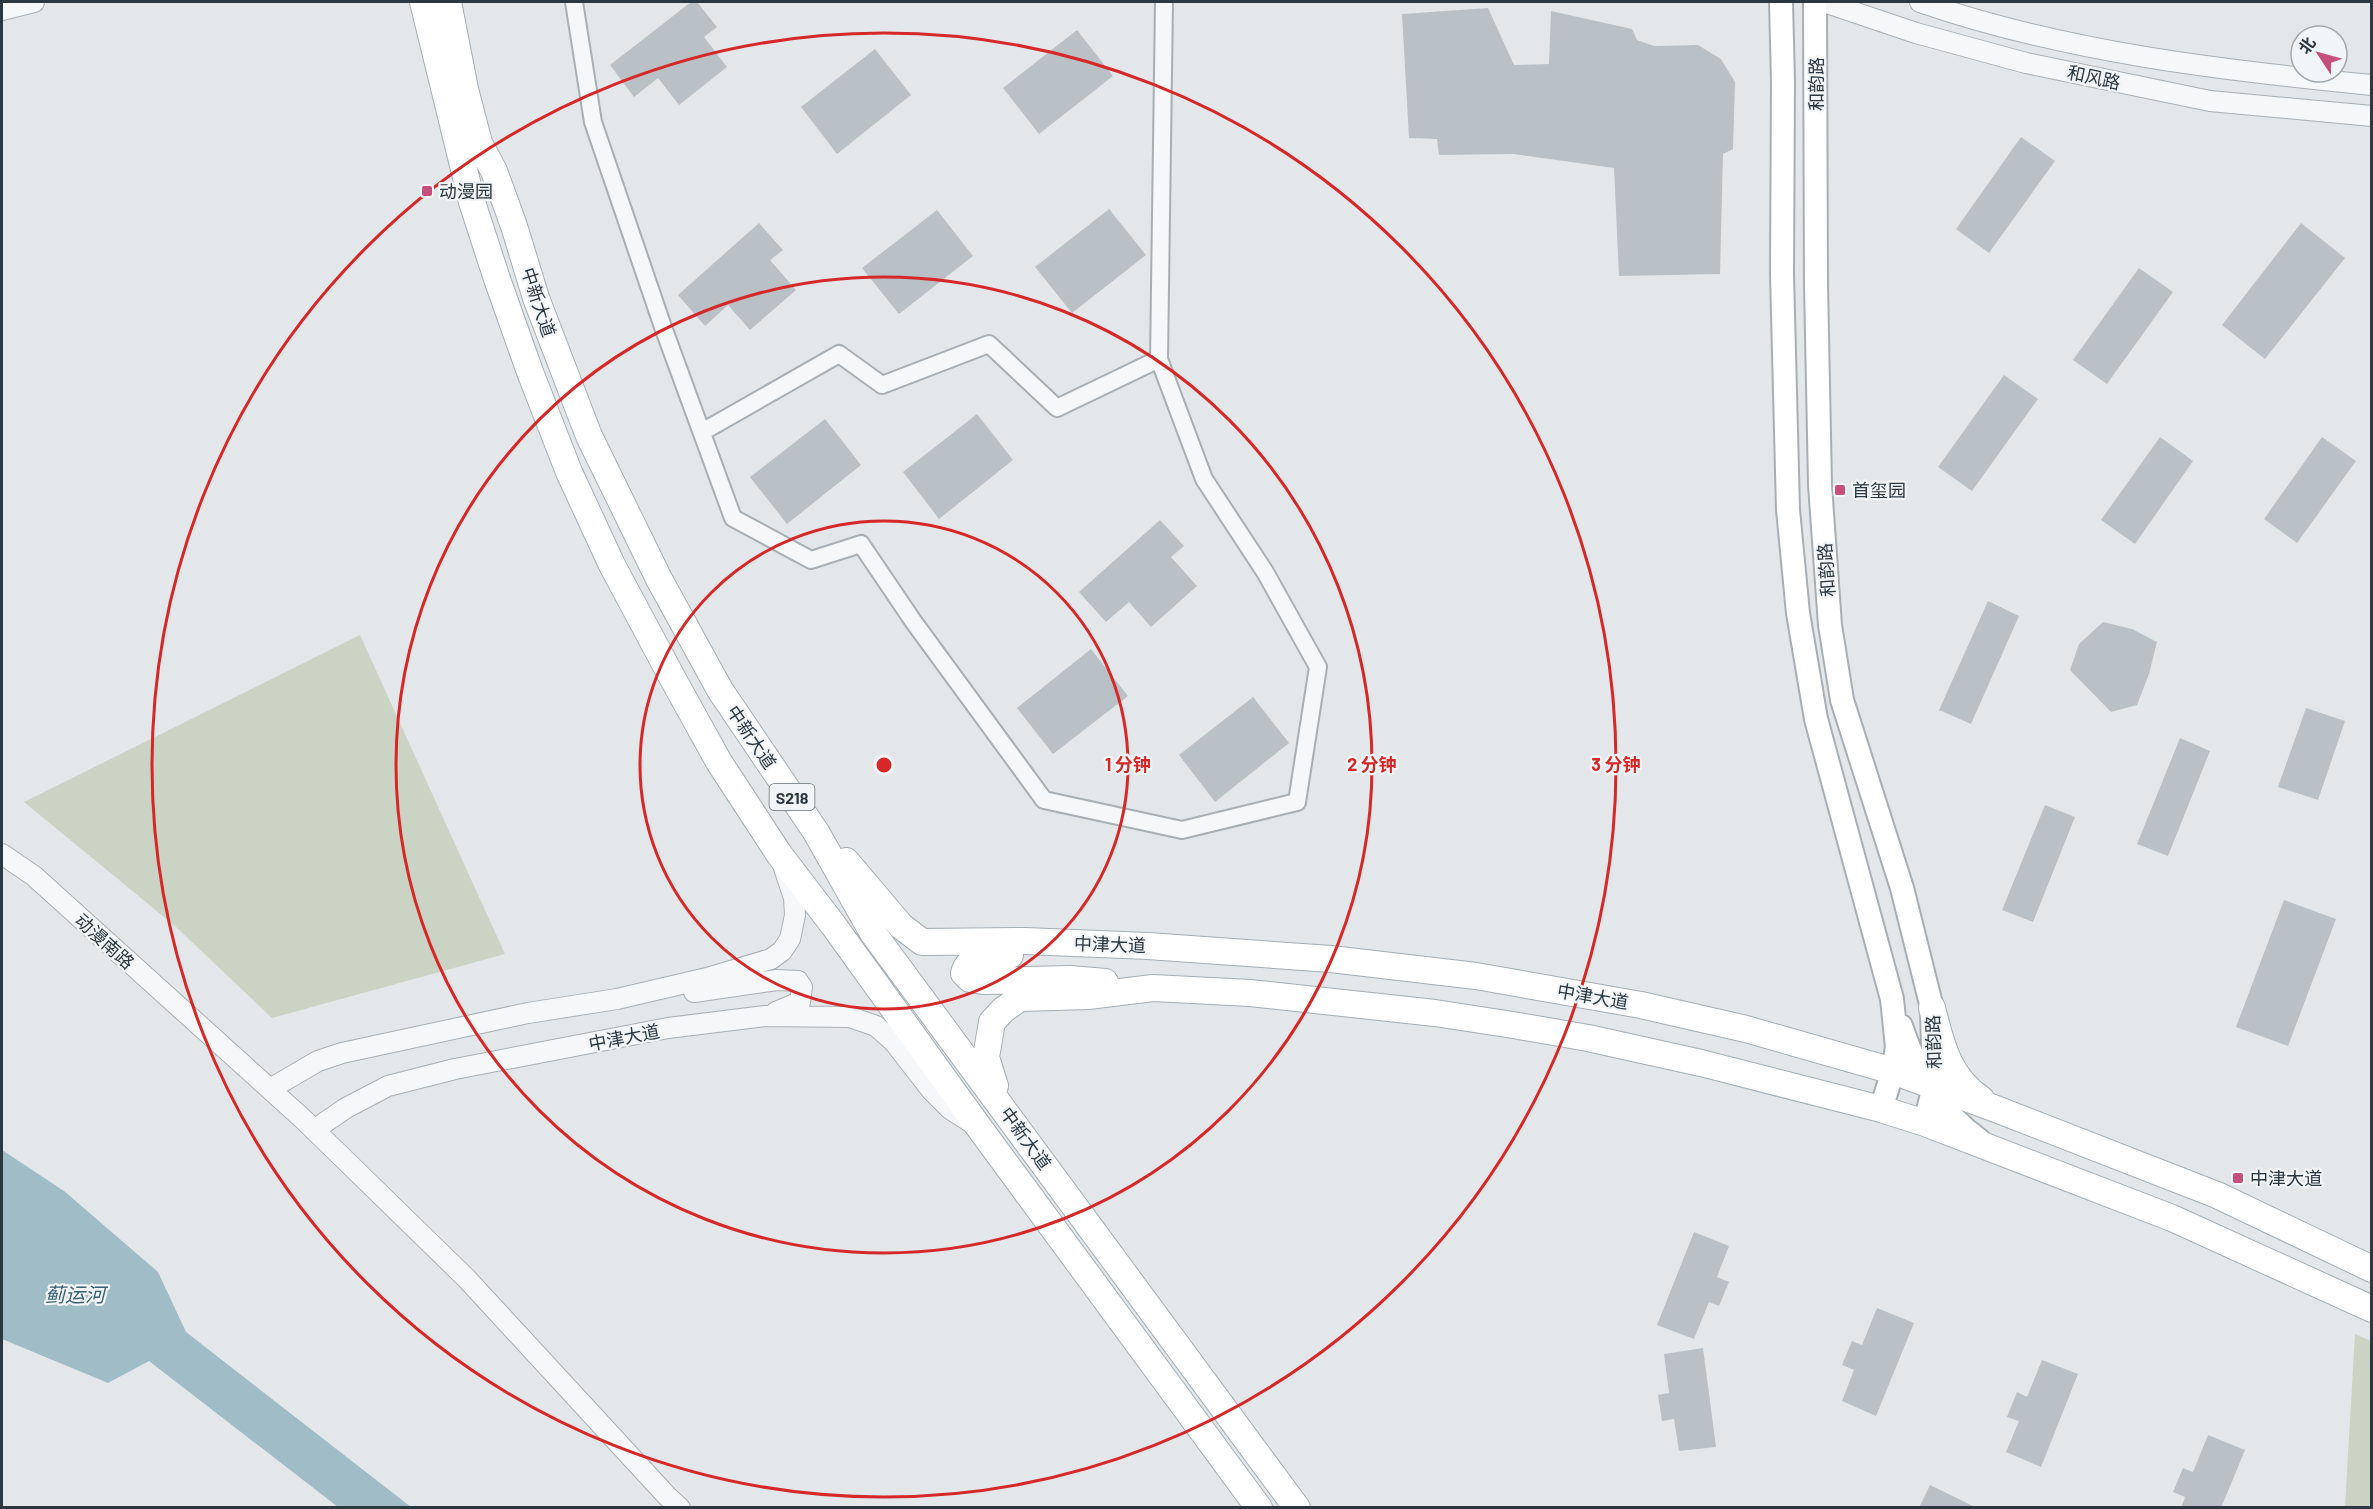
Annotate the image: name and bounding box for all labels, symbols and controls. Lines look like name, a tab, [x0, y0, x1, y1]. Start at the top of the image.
north arrow	[2289, 24, 2349, 84]
text: 北	[2294, 33, 2319, 57]
street label: 和韵路	[1805, 57, 1827, 111]
street label: 和风路	[2065, 61, 2123, 93]
place label: 动漫园	[439, 180, 493, 202]
marker: 动漫园	[420, 184, 434, 198]
street label: 中新大道	[517, 264, 561, 340]
place label: 首玺园	[1852, 479, 1906, 501]
marker: 首玺园	[1833, 483, 1847, 497]
street label: 和韵路	[1813, 542, 1839, 598]
street label: 中新大道	[723, 701, 781, 773]
text: 1 分钟	[1105, 753, 1151, 775]
text: 2 分钟	[1347, 753, 1397, 775]
text: 3 分钟	[1591, 753, 1641, 775]
centre of rings	[874, 755, 894, 775]
road number: S218	[770, 784, 814, 810]
street label: 动漫南路	[71, 909, 139, 973]
street label: 中津大道	[1074, 932, 1146, 956]
street label: 中津大道	[1556, 979, 1630, 1013]
street label: 和韵路	[1921, 1015, 1945, 1069]
street label: 中津大道	[587, 1019, 661, 1055]
street label: 中新大道	[996, 1102, 1056, 1174]
place label: 中津大道	[2250, 1167, 2322, 1189]
marker: 中津大道	[2231, 1171, 2245, 1185]
water label: 蓟运河	[45, 1282, 109, 1306]

